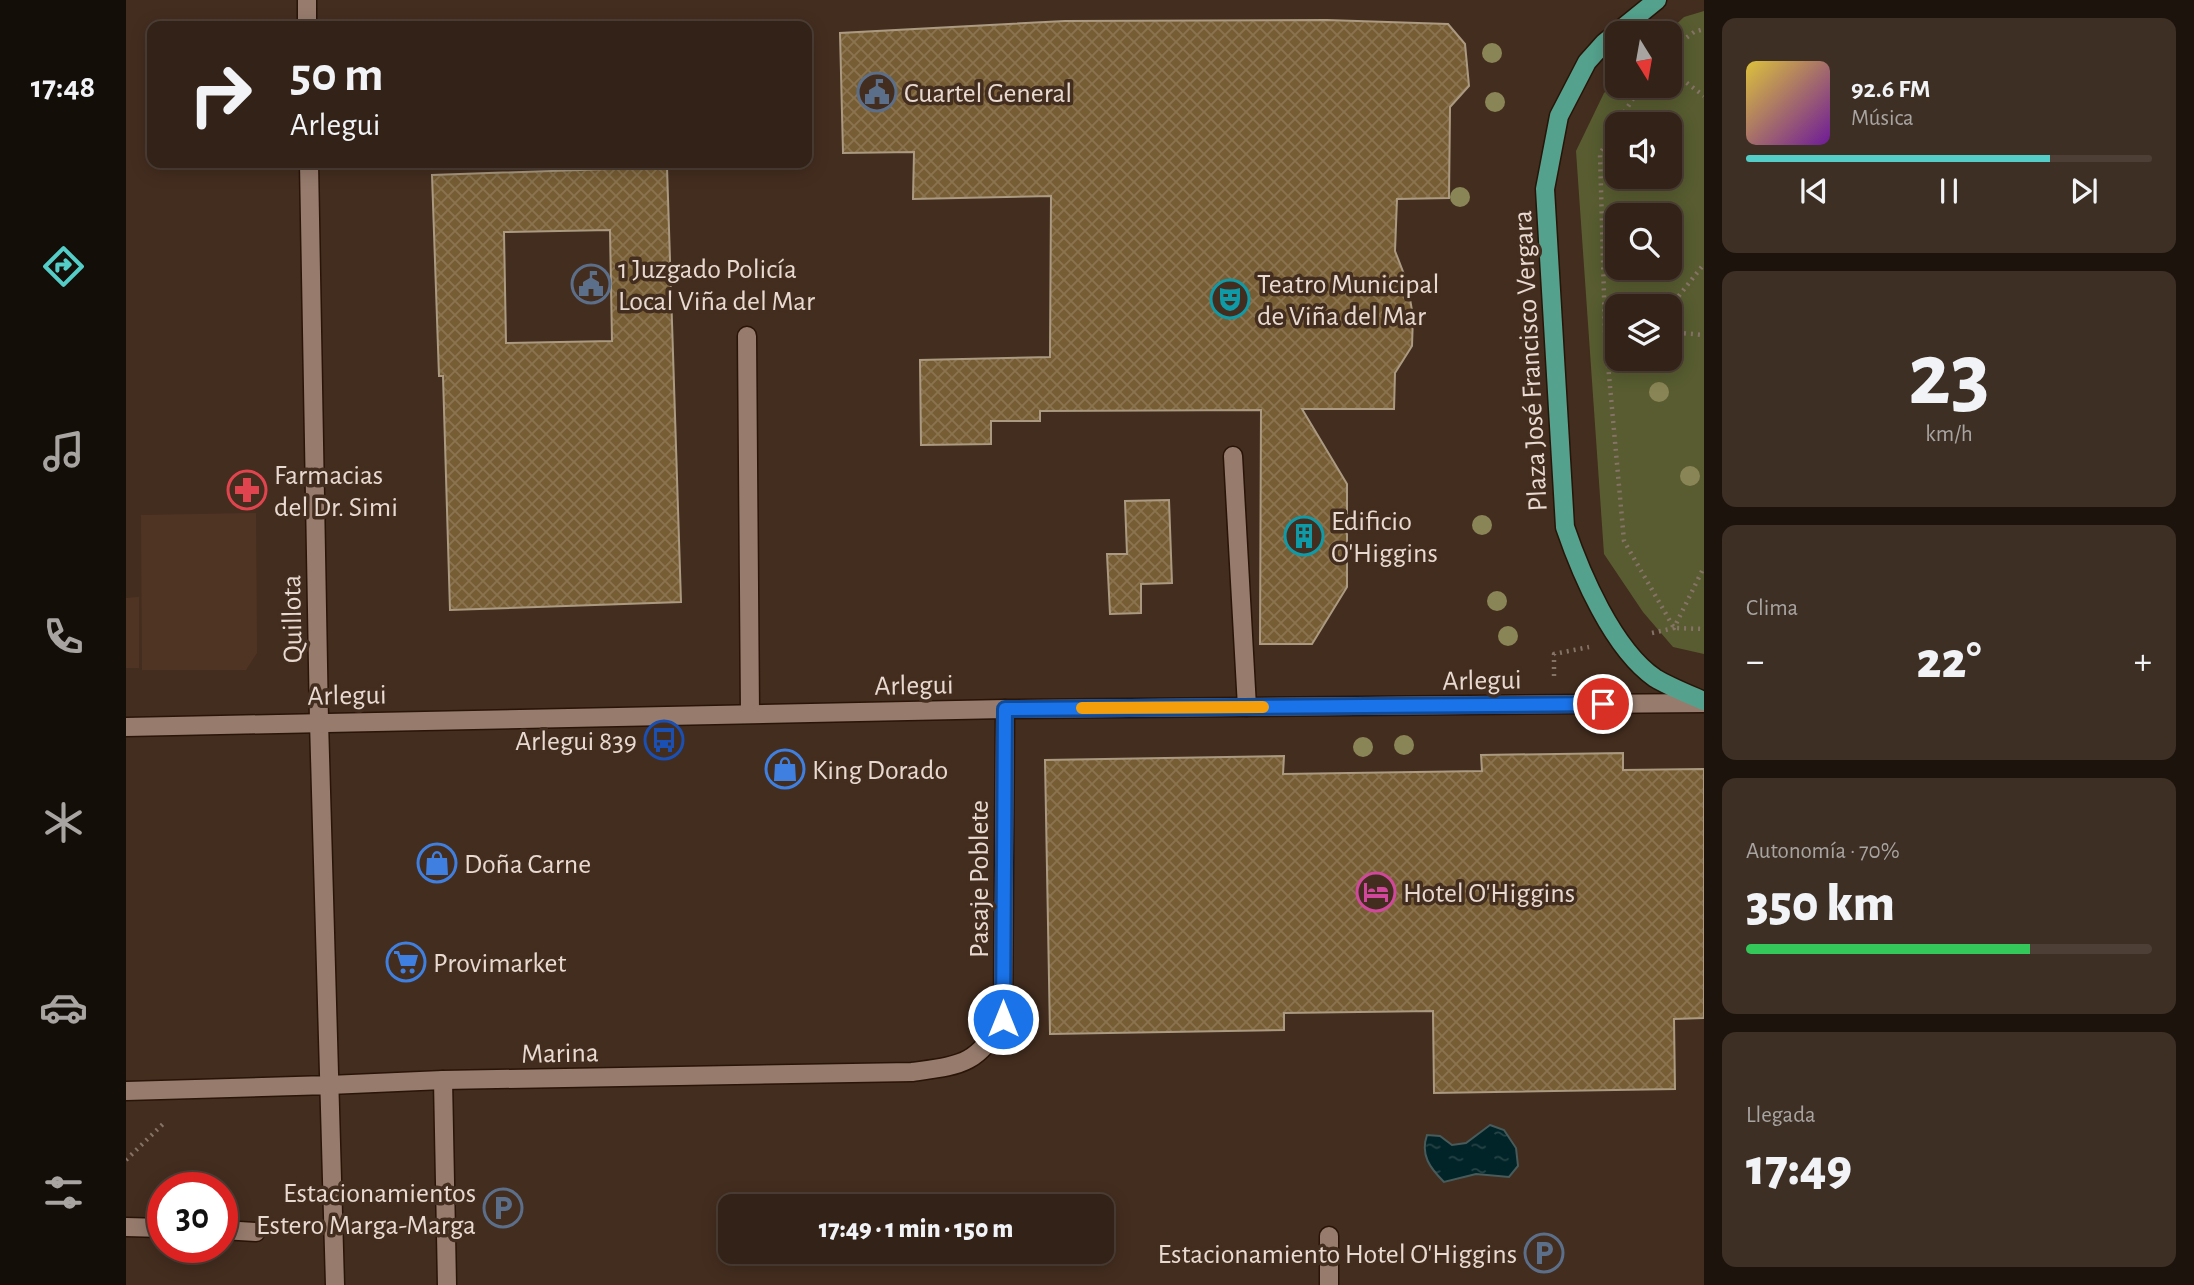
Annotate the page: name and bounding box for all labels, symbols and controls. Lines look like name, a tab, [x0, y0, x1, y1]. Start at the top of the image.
north arrow	[1605, 21, 1682, 98]
map controls	[1605, 21, 1682, 371]
icon: right	[175, 49, 266, 140]
text: 50 m	[290, 51, 384, 100]
text: 17:48	[31, 71, 95, 103]
public building icon: Cuartel General	[856, 71, 898, 113]
text: 92.6 FM	[1851, 76, 1931, 102]
place label: Cuartel General	[904, 80, 1072, 108]
text: Música	[1851, 107, 1914, 130]
text: Arlegui	[290, 109, 381, 141]
button: sound	[1605, 112, 1682, 189]
icon: previous	[1795, 172, 1833, 210]
icon: pause	[1930, 172, 1968, 210]
icon: next	[2065, 172, 2103, 210]
button: search	[1605, 203, 1682, 280]
street label: Plaza José Francisco Vergara	[1509, 210, 1553, 512]
icon: directions	[39, 242, 88, 291]
place label: 1 Juzgado Policía Local Viña del Mar	[618, 256, 815, 316]
public building icon: 1 Juzgado Policía Local Viña del Mar	[570, 263, 612, 305]
place label: Teatro Municipal de Viña del Mar	[1257, 271, 1439, 331]
theatre icon: Teatro Municipal de Viña del Mar	[1209, 278, 1251, 320]
button: layers	[1605, 294, 1682, 371]
text: 23	[1908, 330, 1990, 421]
text: km/h	[1925, 423, 1973, 446]
icon: music	[39, 427, 88, 476]
place label: Farmacias del Dr. Simi	[274, 462, 398, 522]
pharmacy icon: Farmacias del Dr. Simi	[226, 469, 268, 511]
place label: Edificio O'Higgins	[1331, 508, 1438, 568]
building icon: Edificio O'Higgins	[1283, 515, 1325, 557]
street label: Quillota	[278, 574, 308, 663]
text: Clima	[1746, 597, 1798, 620]
icon: phone	[39, 612, 88, 661]
text: 22°	[1916, 635, 1982, 687]
text: −	[1746, 643, 1764, 681]
text: +	[2134, 643, 2152, 681]
street label: Arlegui	[1442, 666, 1522, 696]
street label: Arlegui	[874, 671, 954, 701]
pin	[1573, 674, 1633, 734]
street label: Arlegui	[307, 681, 387, 711]
icon: arrive	[1584, 685, 1622, 723]
bus stop icon: Arlegui 839	[643, 719, 685, 761]
place label: Arlegui 839	[515, 728, 637, 756]
shop icon: King Dorado	[764, 748, 806, 790]
place label: King Dorado	[812, 757, 948, 785]
icon: climate	[39, 798, 88, 847]
street label: Pasaje Poblete	[966, 800, 994, 958]
text: Autonomía · 70%	[1746, 840, 1900, 863]
shop icon: Doña Carne	[416, 842, 458, 884]
place label: Doña Carne	[464, 851, 591, 879]
hotel icon: Hotel O'Higgins	[1355, 871, 1397, 913]
text: 350 km	[1746, 878, 1895, 930]
place label: Hotel O'Higgins	[1403, 880, 1575, 908]
supermarket icon: Provimarket	[385, 941, 427, 983]
place label: Provimarket	[433, 950, 567, 978]
position arrow	[966, 982, 1040, 1056]
icon: car	[39, 983, 88, 1032]
street label: Marina	[521, 1039, 599, 1069]
text: Llegada	[1746, 1104, 1816, 1127]
text: 17:49	[1746, 1142, 1852, 1194]
icon: filters	[39, 1168, 88, 1217]
speed limit sign: 30	[147, 1172, 238, 1263]
place label: Estacionamientos Estero Marga-Marga	[256, 1180, 476, 1240]
parking icon: Estacionamientos Estero Marga-Marga	[482, 1187, 524, 1229]
text: 17:49 · 1 min · 150 m	[819, 1216, 1013, 1242]
parking icon: Estacionamiento Hotel O'Higgins	[1523, 1232, 1565, 1274]
place label: Estacionamiento Hotel O'Higgins	[1158, 1241, 1517, 1269]

